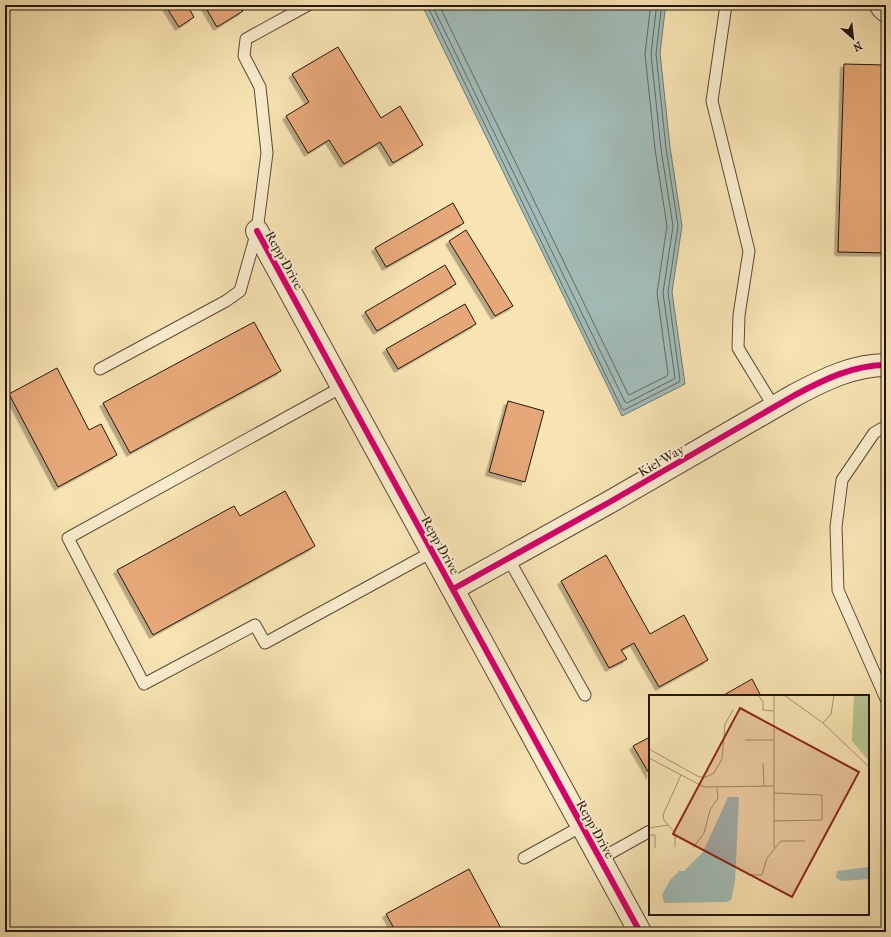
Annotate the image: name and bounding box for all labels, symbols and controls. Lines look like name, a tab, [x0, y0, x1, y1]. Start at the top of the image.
north arrow	[833, 18, 873, 58]
text: N	[850, 39, 864, 54]
street label: Repp Drive	[262, 228, 307, 293]
street label: Kiel Way	[636, 441, 688, 480]
street label: Repp Drive	[418, 513, 463, 578]
inset map	[649, 695, 869, 915]
street label: Repp Drive	[573, 797, 618, 862]

